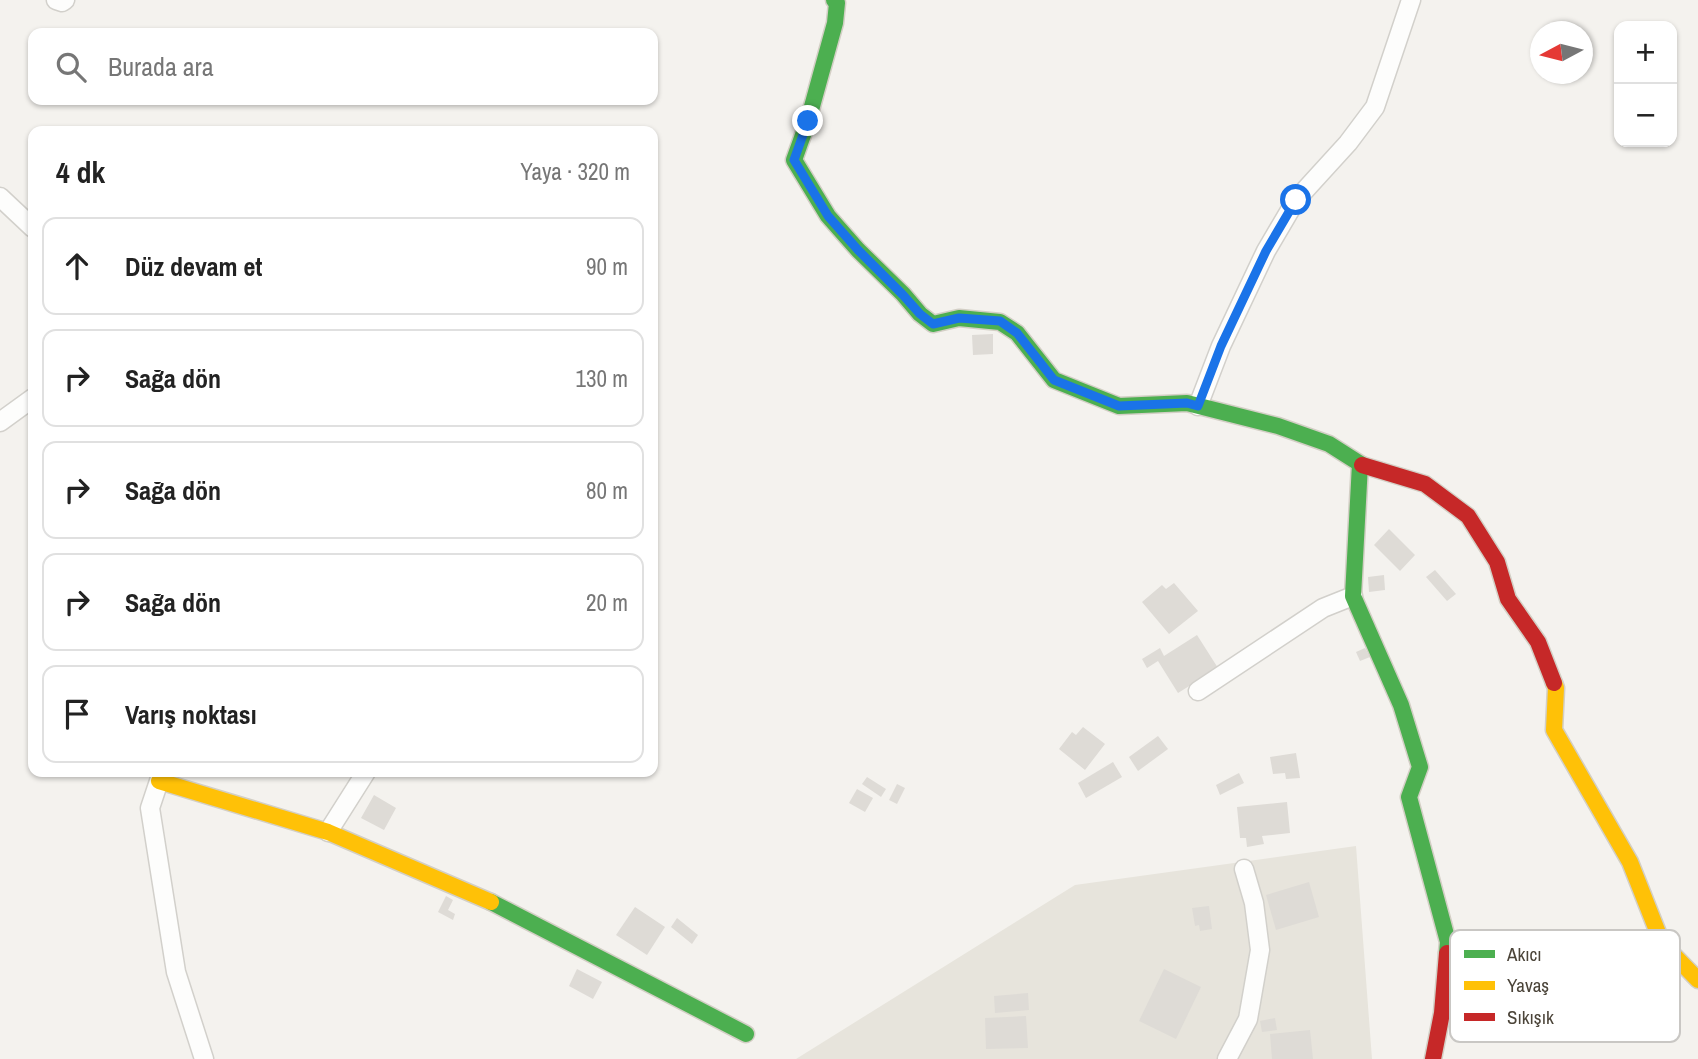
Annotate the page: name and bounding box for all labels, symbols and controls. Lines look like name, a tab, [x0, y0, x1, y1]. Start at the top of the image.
north arrow	[1530, 21, 1593, 84]
map controls	[1614, 21, 1677, 147]
button: +	[1614, 21, 1677, 84]
search box	[28, 28, 658, 105]
icon: search	[52, 48, 90, 86]
text: Burada ara	[108, 49, 213, 84]
button: −	[1614, 84, 1677, 147]
route end	[792, 105, 823, 136]
text: 4 dk	[56, 152, 105, 192]
text: Yaya · 320 m	[520, 156, 630, 187]
route start	[1280, 184, 1311, 215]
icon: ahead	[58, 247, 96, 285]
text: Düz devam et	[125, 249, 262, 284]
text: 90 m	[586, 251, 628, 282]
icon: right	[58, 359, 96, 397]
text: Sağa dön	[125, 361, 221, 396]
text: 130 m	[576, 363, 628, 394]
icon: right	[58, 471, 96, 509]
text: Sağa dön	[125, 473, 221, 508]
text: 80 m	[586, 475, 628, 506]
icon: right	[58, 583, 96, 621]
text: Sağa dön	[125, 585, 221, 620]
text: 20 m	[586, 587, 628, 618]
icon: arrive	[58, 695, 96, 733]
text: Varış noktası	[125, 697, 257, 732]
legend	[1450, 930, 1680, 1042]
text: Akıcı	[1506, 941, 1542, 967]
text: Yavaş	[1507, 972, 1549, 998]
text: Sıkışık	[1507, 1004, 1554, 1030]

